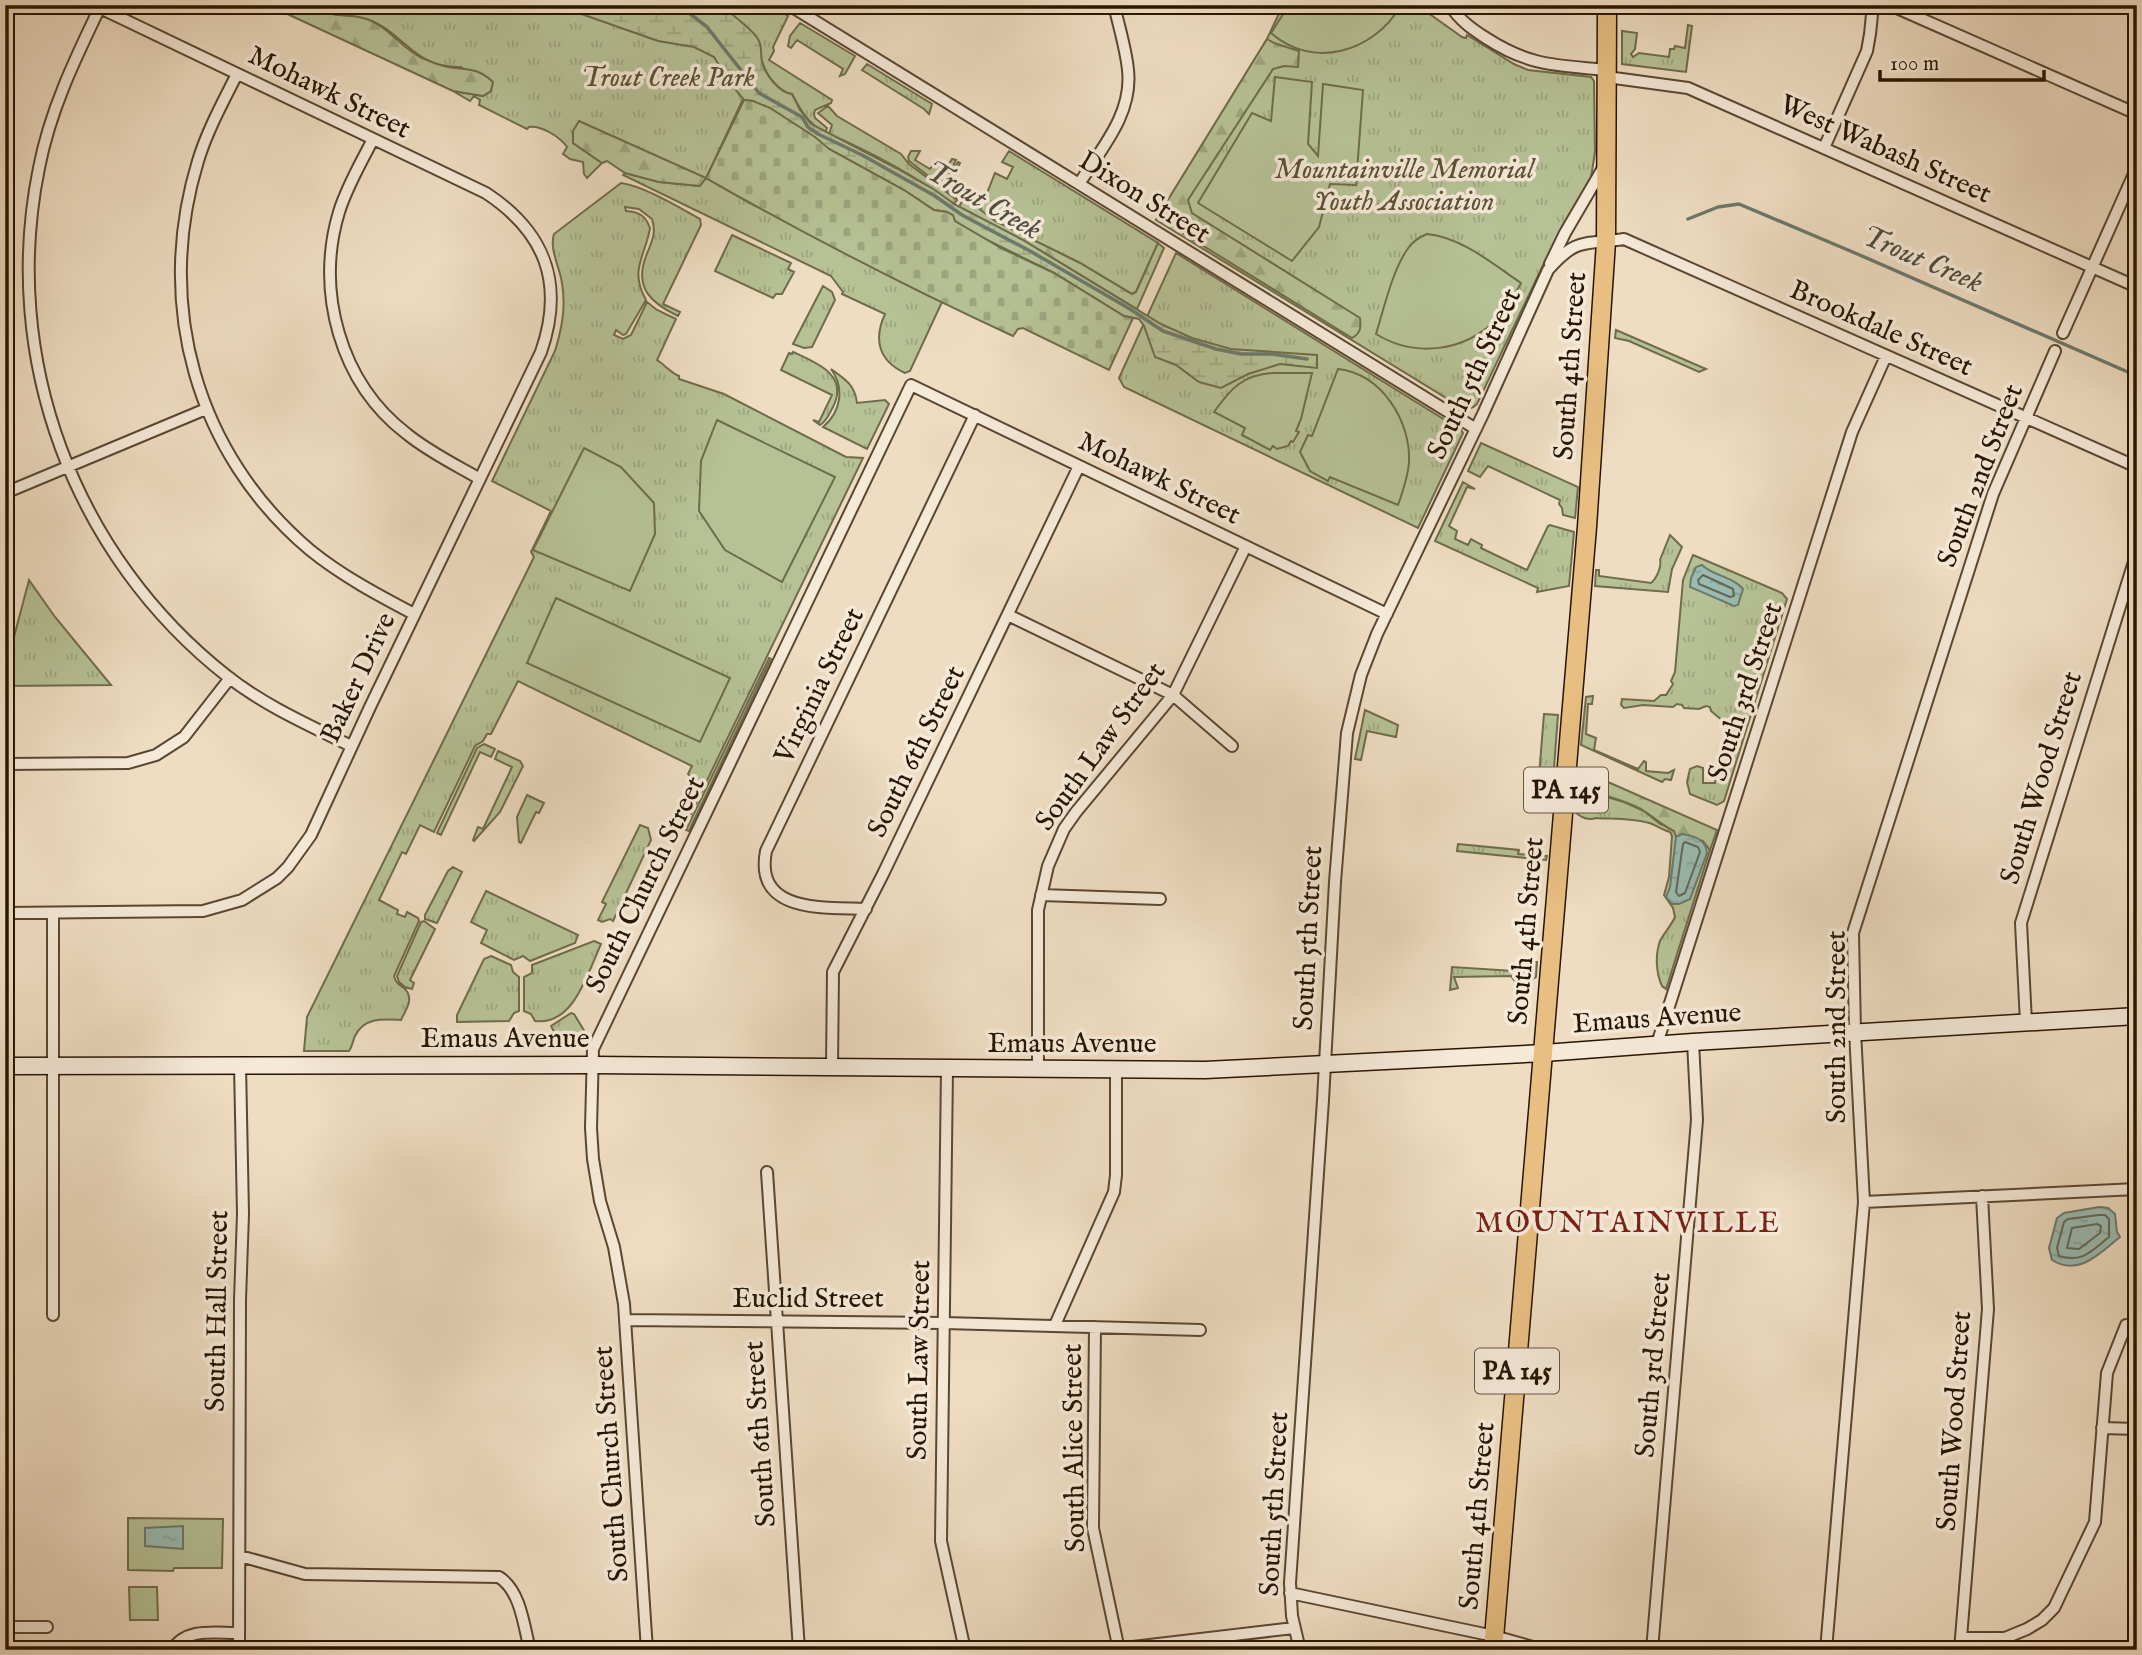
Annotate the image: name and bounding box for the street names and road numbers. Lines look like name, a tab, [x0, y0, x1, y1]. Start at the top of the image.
street label: Mohawk Street	[242, 39, 416, 148]
street label: West Wabash Street	[1774, 88, 1997, 213]
street label: Dixon Street	[1072, 144, 1217, 252]
street label: South 4th Street	[1547, 270, 1595, 461]
street label: Brookdale Street	[1784, 273, 1978, 385]
street label: South 5th Street	[1420, 283, 1530, 465]
street label: South 2nd Street	[1930, 379, 2032, 572]
street label: Mohawk Street	[1072, 425, 1246, 534]
street label: South 3rd Street	[1701, 598, 1791, 786]
street label: Virginia Street	[767, 602, 873, 770]
street label: Baker Drive	[314, 607, 404, 749]
street label: South Law Street	[1028, 655, 1174, 838]
street label: South 6th Street	[860, 660, 974, 843]
street label: South Wood Street	[1993, 667, 2091, 889]
road number: PA 145	[1524, 768, 1608, 812]
street label: South Church Street	[578, 771, 714, 999]
street label: South 4th Street	[1501, 835, 1553, 1026]
street label: South 5th Street	[1287, 844, 1331, 1031]
street label: South 2nd Street	[1820, 930, 1855, 1124]
street label: Emaus Avenue	[1571, 996, 1743, 1042]
street label: Emaus Avenue	[420, 1022, 590, 1057]
street label: Emaus Avenue	[987, 1027, 1157, 1062]
street label: South Hall Street	[199, 1210, 237, 1412]
street label: South Law Street	[901, 1259, 939, 1460]
street label: South 3rd Street	[1628, 1271, 1680, 1459]
street label: Euclid Street	[732, 1282, 884, 1317]
street label: South Wood Street	[1930, 1309, 1980, 1532]
street label: South 6th Street	[737, 1339, 785, 1528]
street label: South Alice Street	[1056, 1343, 1094, 1553]
street label: South Church Street	[586, 1344, 638, 1583]
road number: PA 145	[1475, 1348, 1559, 1394]
street label: South 5th Street	[1253, 1410, 1297, 1597]
street label: South 4th Street	[1452, 1420, 1504, 1611]

